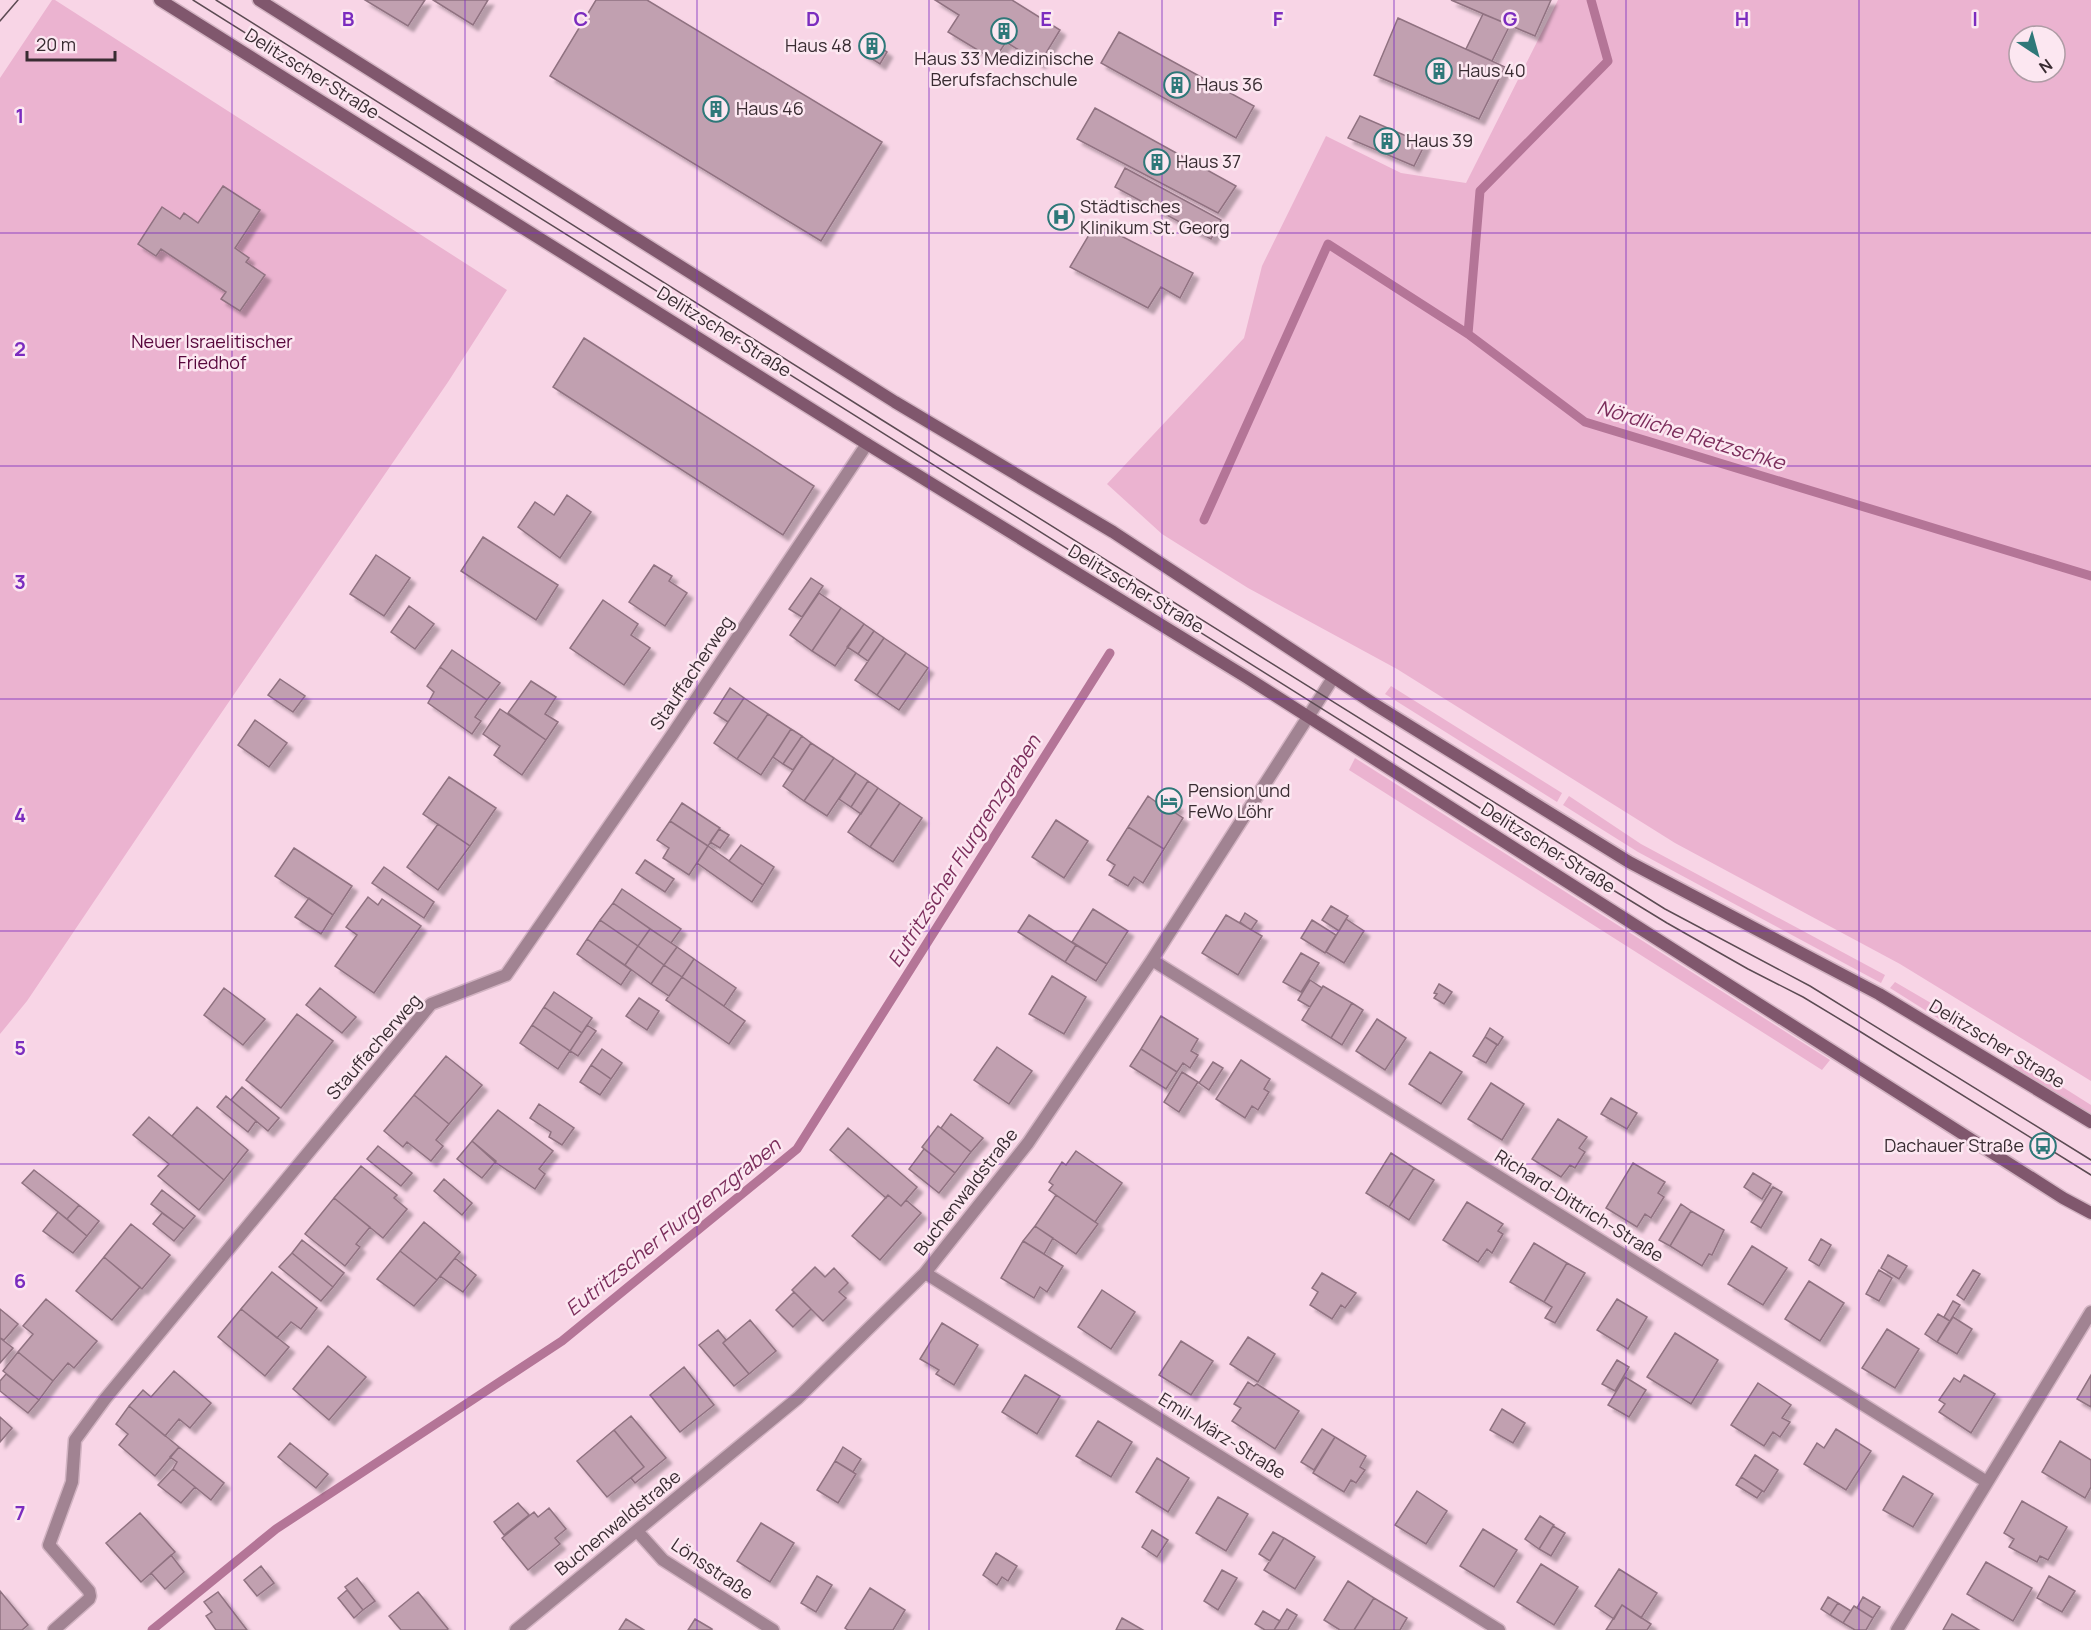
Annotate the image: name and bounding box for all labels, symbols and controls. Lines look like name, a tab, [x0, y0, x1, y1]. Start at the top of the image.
text: B	[342, 5, 355, 32]
text: C	[574, 5, 588, 32]
text: D	[806, 5, 820, 32]
text: E	[1040, 5, 1052, 32]
text: F	[1273, 5, 1284, 32]
text: G	[1503, 5, 1518, 32]
text: H	[1735, 5, 1749, 32]
text: I	[1972, 5, 1978, 32]
building icon: Haus 33 Medizinische Berufsfachschule	[989, 16, 1019, 46]
street label: Delitzscher Straße	[241, 22, 384, 124]
scale bar	[27, 24, 116, 62]
north arrow	[2007, 24, 2067, 84]
building icon: Haus 48	[857, 31, 887, 61]
text: 20 m	[36, 32, 76, 56]
place label: Haus 48	[785, 33, 852, 57]
place label: Haus 33 Medizinische Berufsfachschule	[914, 46, 1094, 91]
text: N	[2035, 54, 2057, 78]
building icon: Haus 40	[1424, 56, 1454, 86]
place label: Haus 40	[1458, 58, 1526, 82]
building icon: Haus 36	[1162, 70, 1192, 100]
place label: Haus 36	[1196, 72, 1263, 96]
building icon: Haus 46	[701, 94, 731, 124]
place label: Haus 46	[736, 96, 804, 120]
text: 1	[16, 102, 24, 129]
building icon: Haus 39	[1372, 126, 1402, 156]
place label: Haus 39	[1406, 128, 1473, 152]
building icon: Haus 37	[1142, 147, 1172, 177]
place label: Haus 37	[1176, 149, 1241, 173]
place label: Städtisches Klinikum St. Georg	[1080, 194, 1230, 239]
hospital icon: Städtisches Klinikum St. Georg	[1046, 202, 1076, 232]
street label: Delitzscher Straße	[653, 280, 796, 382]
park label: Neuer Israelitischer Friedhof	[131, 329, 293, 374]
text: 2	[14, 335, 26, 362]
water label: Nördliche Rietzschke	[1594, 393, 1789, 476]
street label: Delitzscher Straße	[1064, 538, 1209, 638]
text: 3	[14, 568, 26, 595]
street label: Stauffacherweg	[644, 611, 738, 734]
water label: Eutritzscher Flurgrenzgraben	[881, 729, 1047, 972]
place label: Pension und FeWo Löhr	[1188, 778, 1290, 823]
hotel icon: Pension und FeWo Löhr	[1154, 786, 1184, 816]
street label: Delitzscher Straße	[1477, 796, 1620, 898]
text: 4	[14, 801, 26, 828]
street label: Stauffacherweg	[321, 988, 426, 1104]
street label: Delitzscher Straße	[1925, 993, 2070, 1093]
text: 5	[14, 1034, 26, 1061]
street label: Buchenwaldstraße	[908, 1123, 1023, 1260]
water label: Eutritzscher Flurgrenzgraben	[560, 1131, 787, 1322]
bus stop icon: Dachauer Straße	[2028, 1131, 2058, 1161]
place label: Dachauer Straße	[1884, 1133, 2024, 1157]
street label: Richard-Dittrich-Straße	[1490, 1143, 1669, 1267]
text: 6	[14, 1267, 26, 1294]
street label: Emil-März-Straße	[1154, 1386, 1291, 1484]
street label: Buchenwaldstraße	[549, 1464, 685, 1580]
text: 7	[15, 1499, 25, 1526]
street label: Lönsstraße	[667, 1532, 758, 1604]

